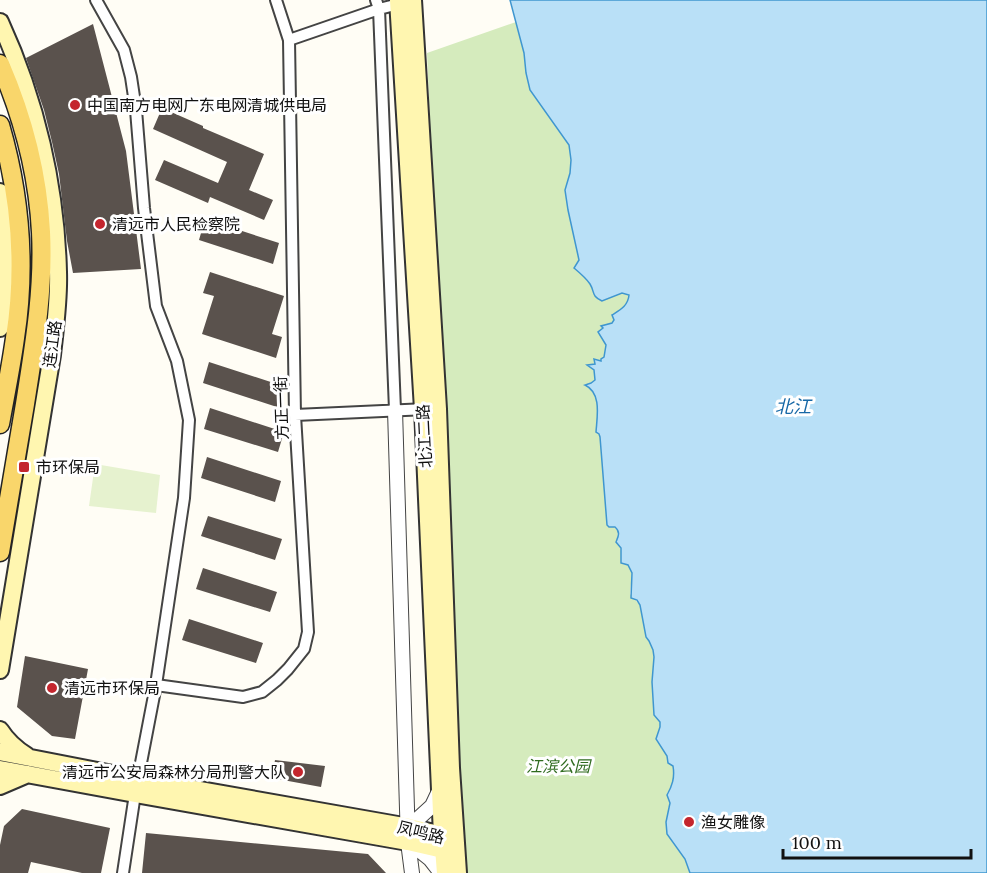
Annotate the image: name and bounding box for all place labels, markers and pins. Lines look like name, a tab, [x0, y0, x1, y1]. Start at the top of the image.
place label: 中国南方电网广东电网清城供电局	[87, 95, 327, 115]
marker: 中国南方电网广东电网清城供电局	[68, 98, 82, 112]
place label: 清远市人民检察院	[112, 214, 240, 234]
marker: 清远市人民检察院	[93, 217, 107, 231]
place label: 市环保局	[36, 457, 100, 477]
marker: 市环保局	[17, 460, 31, 474]
place label: 清远市环保局	[64, 678, 160, 698]
marker: 清远市环保局	[45, 681, 59, 695]
place label: 清远市公安局森林分局刑警大队	[62, 762, 286, 782]
marker: 清远市公安局森林分局刑警大队	[291, 765, 305, 779]
place label: 渔女雕像	[701, 812, 765, 832]
marker: 渔女雕像	[682, 815, 696, 829]

